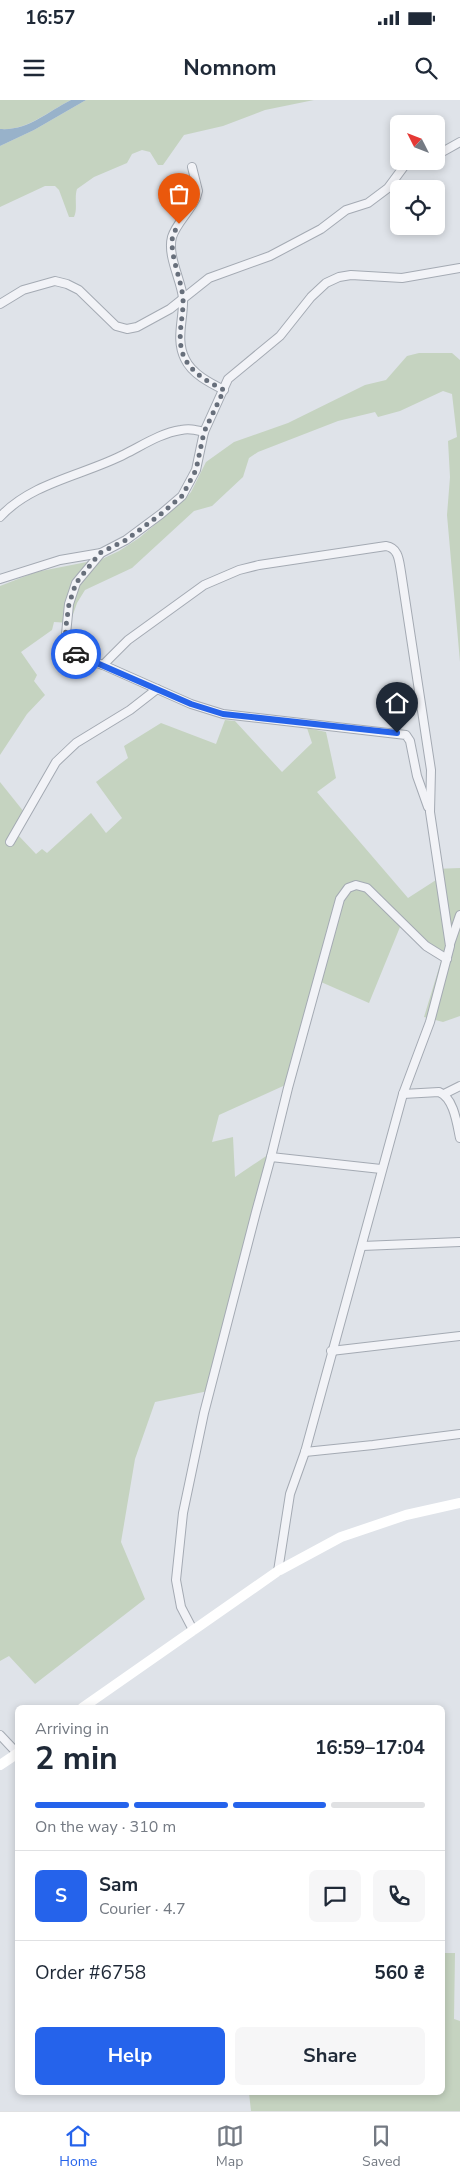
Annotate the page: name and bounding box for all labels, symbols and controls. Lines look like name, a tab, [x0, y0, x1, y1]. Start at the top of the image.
text: 16:57	[25, 5, 75, 31]
text: Nomnom	[183, 53, 277, 83]
icon: menu	[20, 54, 48, 82]
icon: search	[412, 54, 440, 82]
north arrow	[390, 115, 445, 170]
map controls	[390, 115, 445, 235]
pin	[158, 173, 200, 224]
icon: bag	[165, 180, 193, 208]
button: locate	[390, 180, 445, 235]
courier	[51, 629, 101, 679]
icon: car	[62, 640, 90, 668]
pin	[376, 682, 418, 733]
icon: home	[383, 689, 411, 717]
text: Arriving in	[35, 1718, 109, 1740]
text: 16:59–17:04	[315, 1735, 425, 1761]
text: 2 min	[35, 1737, 118, 1780]
text: On the way · 310 m	[35, 1816, 176, 1838]
button: chat	[309, 1870, 361, 1922]
button: phone	[373, 1870, 425, 1922]
text: Sam	[99, 1872, 138, 1898]
text: S	[55, 1883, 67, 1909]
text: Courier · 4.7	[99, 1898, 185, 1920]
text: Order #6758	[35, 1960, 146, 1986]
text: 560 ₴	[374, 1960, 425, 1986]
button: Help	[35, 2027, 225, 2085]
button: Share	[235, 2027, 425, 2085]
tab: Home	[59, 2122, 97, 2171]
tab: Map	[216, 2122, 244, 2171]
tab: Saved	[362, 2122, 401, 2171]

